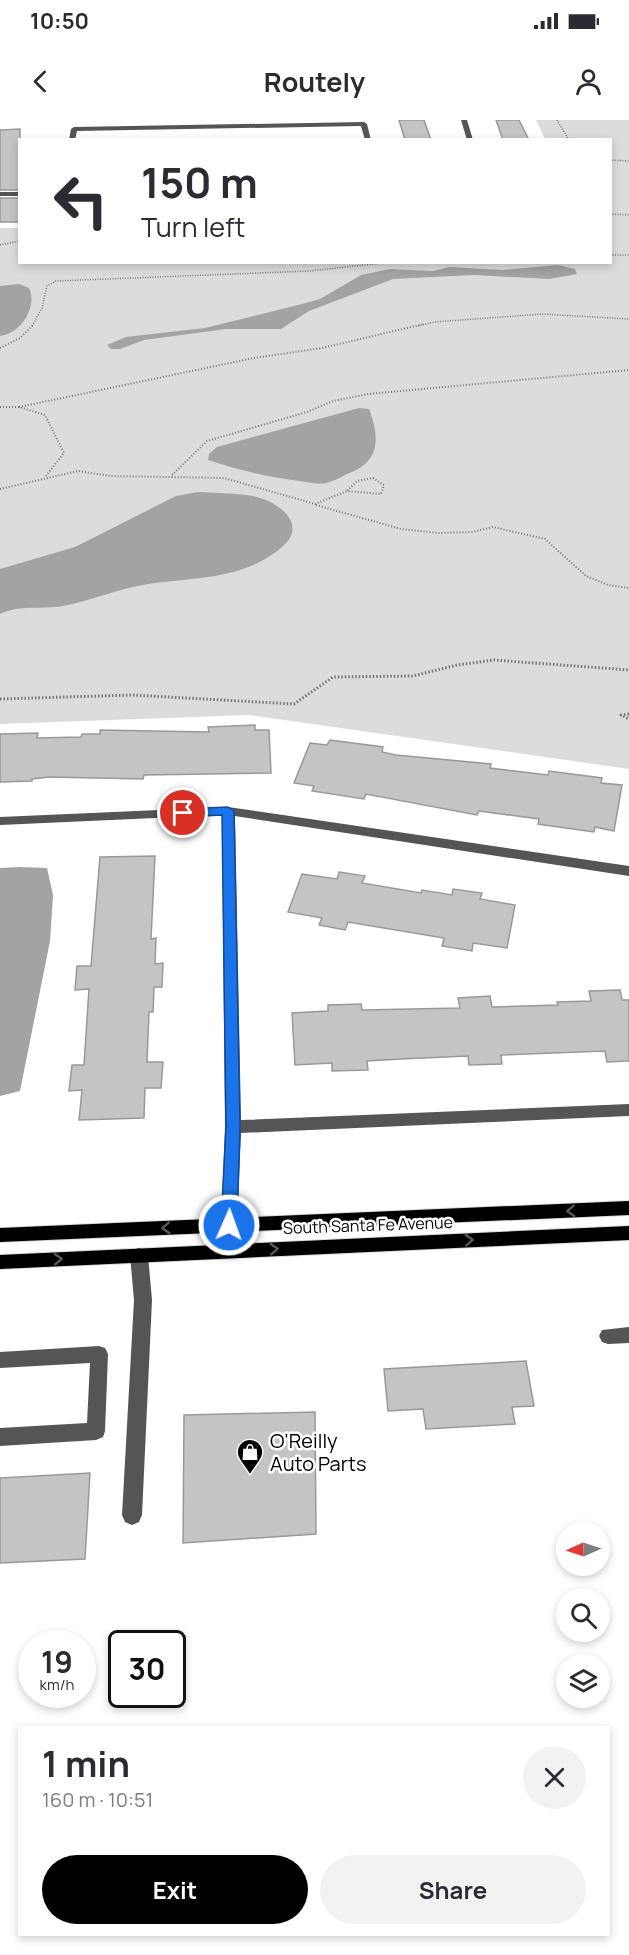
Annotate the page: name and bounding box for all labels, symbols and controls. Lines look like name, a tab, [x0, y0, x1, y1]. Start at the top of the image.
text: 10:50	[30, 6, 89, 36]
text: Routely	[264, 63, 365, 100]
icon: back	[24, 65, 57, 98]
icon: person	[572, 65, 605, 98]
text: 150 m	[141, 153, 258, 211]
icon: left	[42, 162, 120, 240]
text: Turn left	[141, 208, 245, 245]
pin	[157, 787, 208, 838]
icon: arrive	[166, 796, 199, 829]
position arrow	[197, 1193, 261, 1257]
one-way arrow	[566, 1204, 575, 1217]
street label: South Santa Fe Avenue	[283, 1211, 453, 1239]
one-way arrow	[161, 1221, 170, 1234]
one-way arrow	[465, 1234, 474, 1247]
one-way arrow	[270, 1242, 279, 1255]
one-way arrow	[54, 1253, 63, 1266]
place label: O'Reilly Auto Parts	[270, 1427, 366, 1477]
shop icon: O'Reilly Auto Parts	[235, 1437, 265, 1475]
north arrow	[556, 1522, 610, 1576]
map controls	[556, 1522, 610, 1708]
button: search	[556, 1588, 610, 1642]
speed limit sign: 30	[108, 1630, 186, 1708]
text: 19	[41, 1641, 73, 1682]
button: layers	[556, 1654, 610, 1708]
text: km/h	[40, 1674, 74, 1695]
text: 1 min	[42, 1739, 130, 1788]
button: close	[523, 1746, 586, 1809]
text: 160 m · 10:51	[42, 1786, 153, 1813]
button: Exit	[42, 1855, 308, 1924]
button: Share	[320, 1855, 586, 1924]

